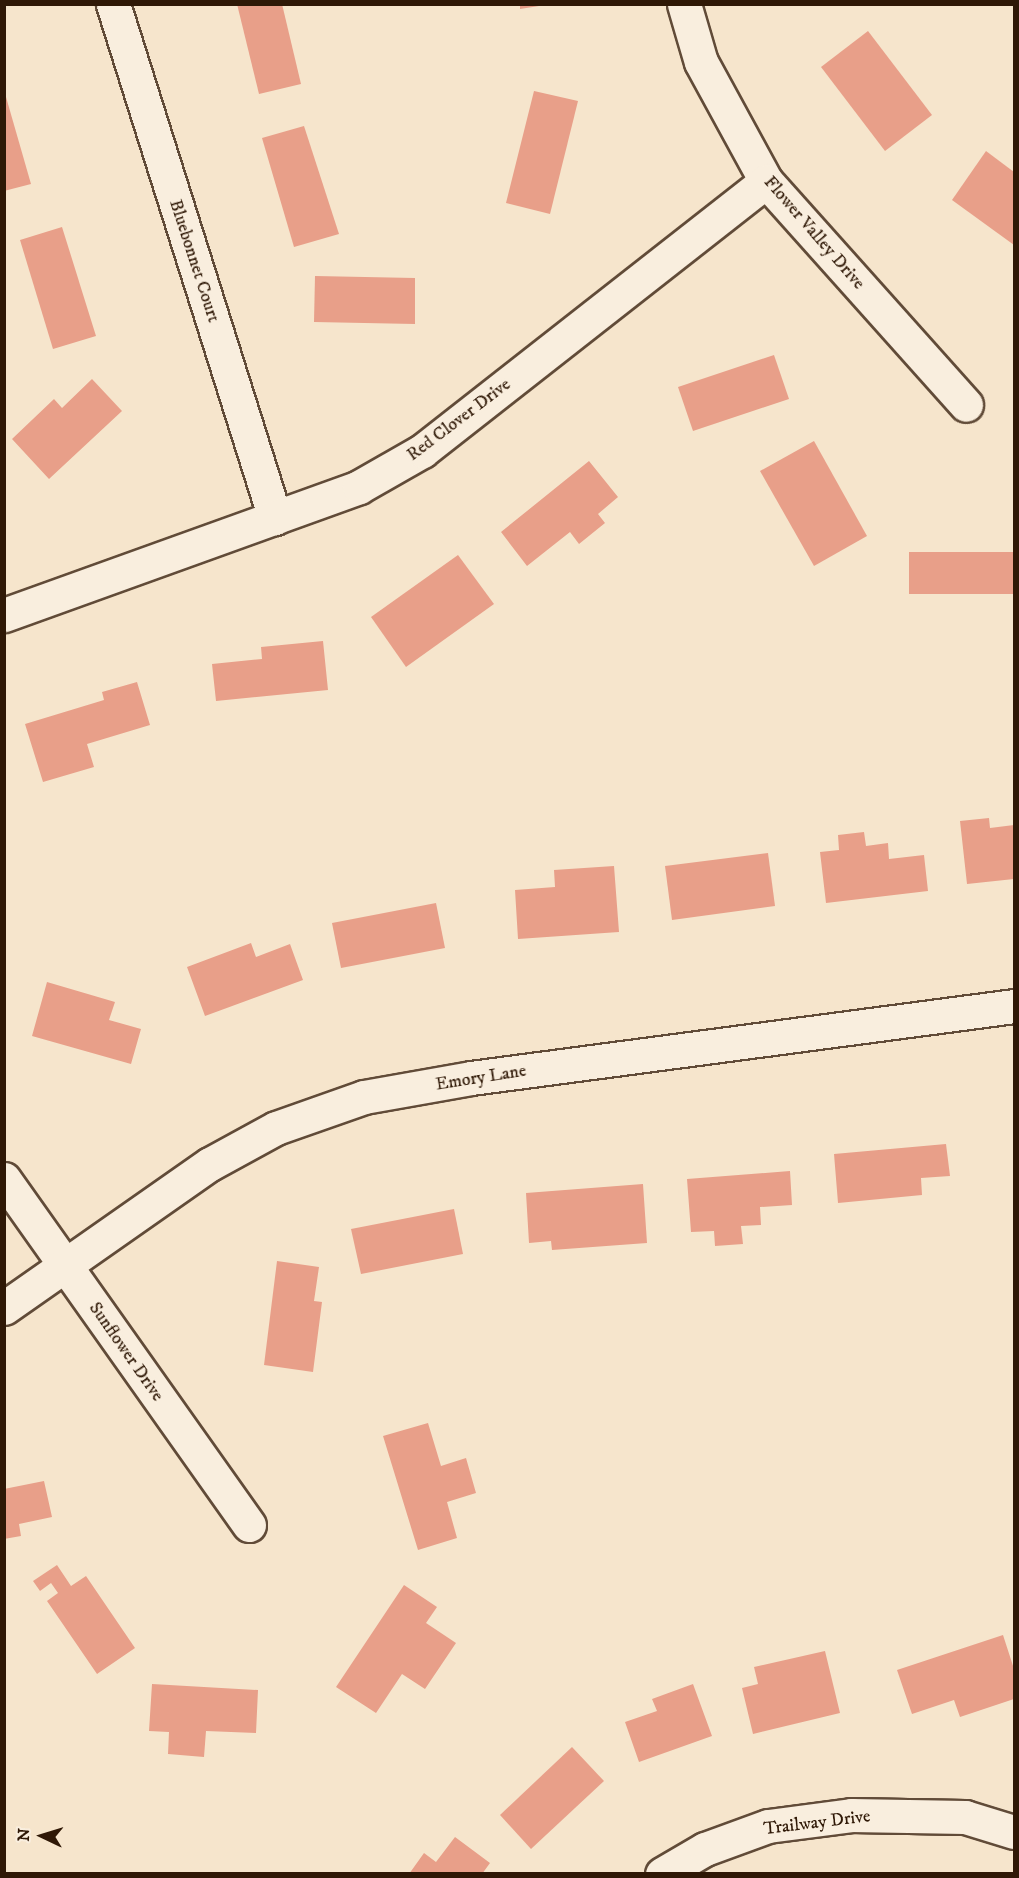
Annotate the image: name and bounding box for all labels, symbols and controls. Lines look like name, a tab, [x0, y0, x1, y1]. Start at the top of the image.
street label: Flower Valley Drive	[759, 172, 869, 294]
street label: Bluebonnet Court	[164, 197, 224, 325]
street label: Red Clover Drive	[403, 374, 515, 466]
street label: Emory Lane	[434, 1060, 528, 1096]
street label: Sunflower Drive	[84, 1298, 168, 1406]
north arrow	[12, 1806, 72, 1866]
street label: Trailway Drive	[762, 1806, 872, 1840]
text: N	[14, 1828, 34, 1842]

